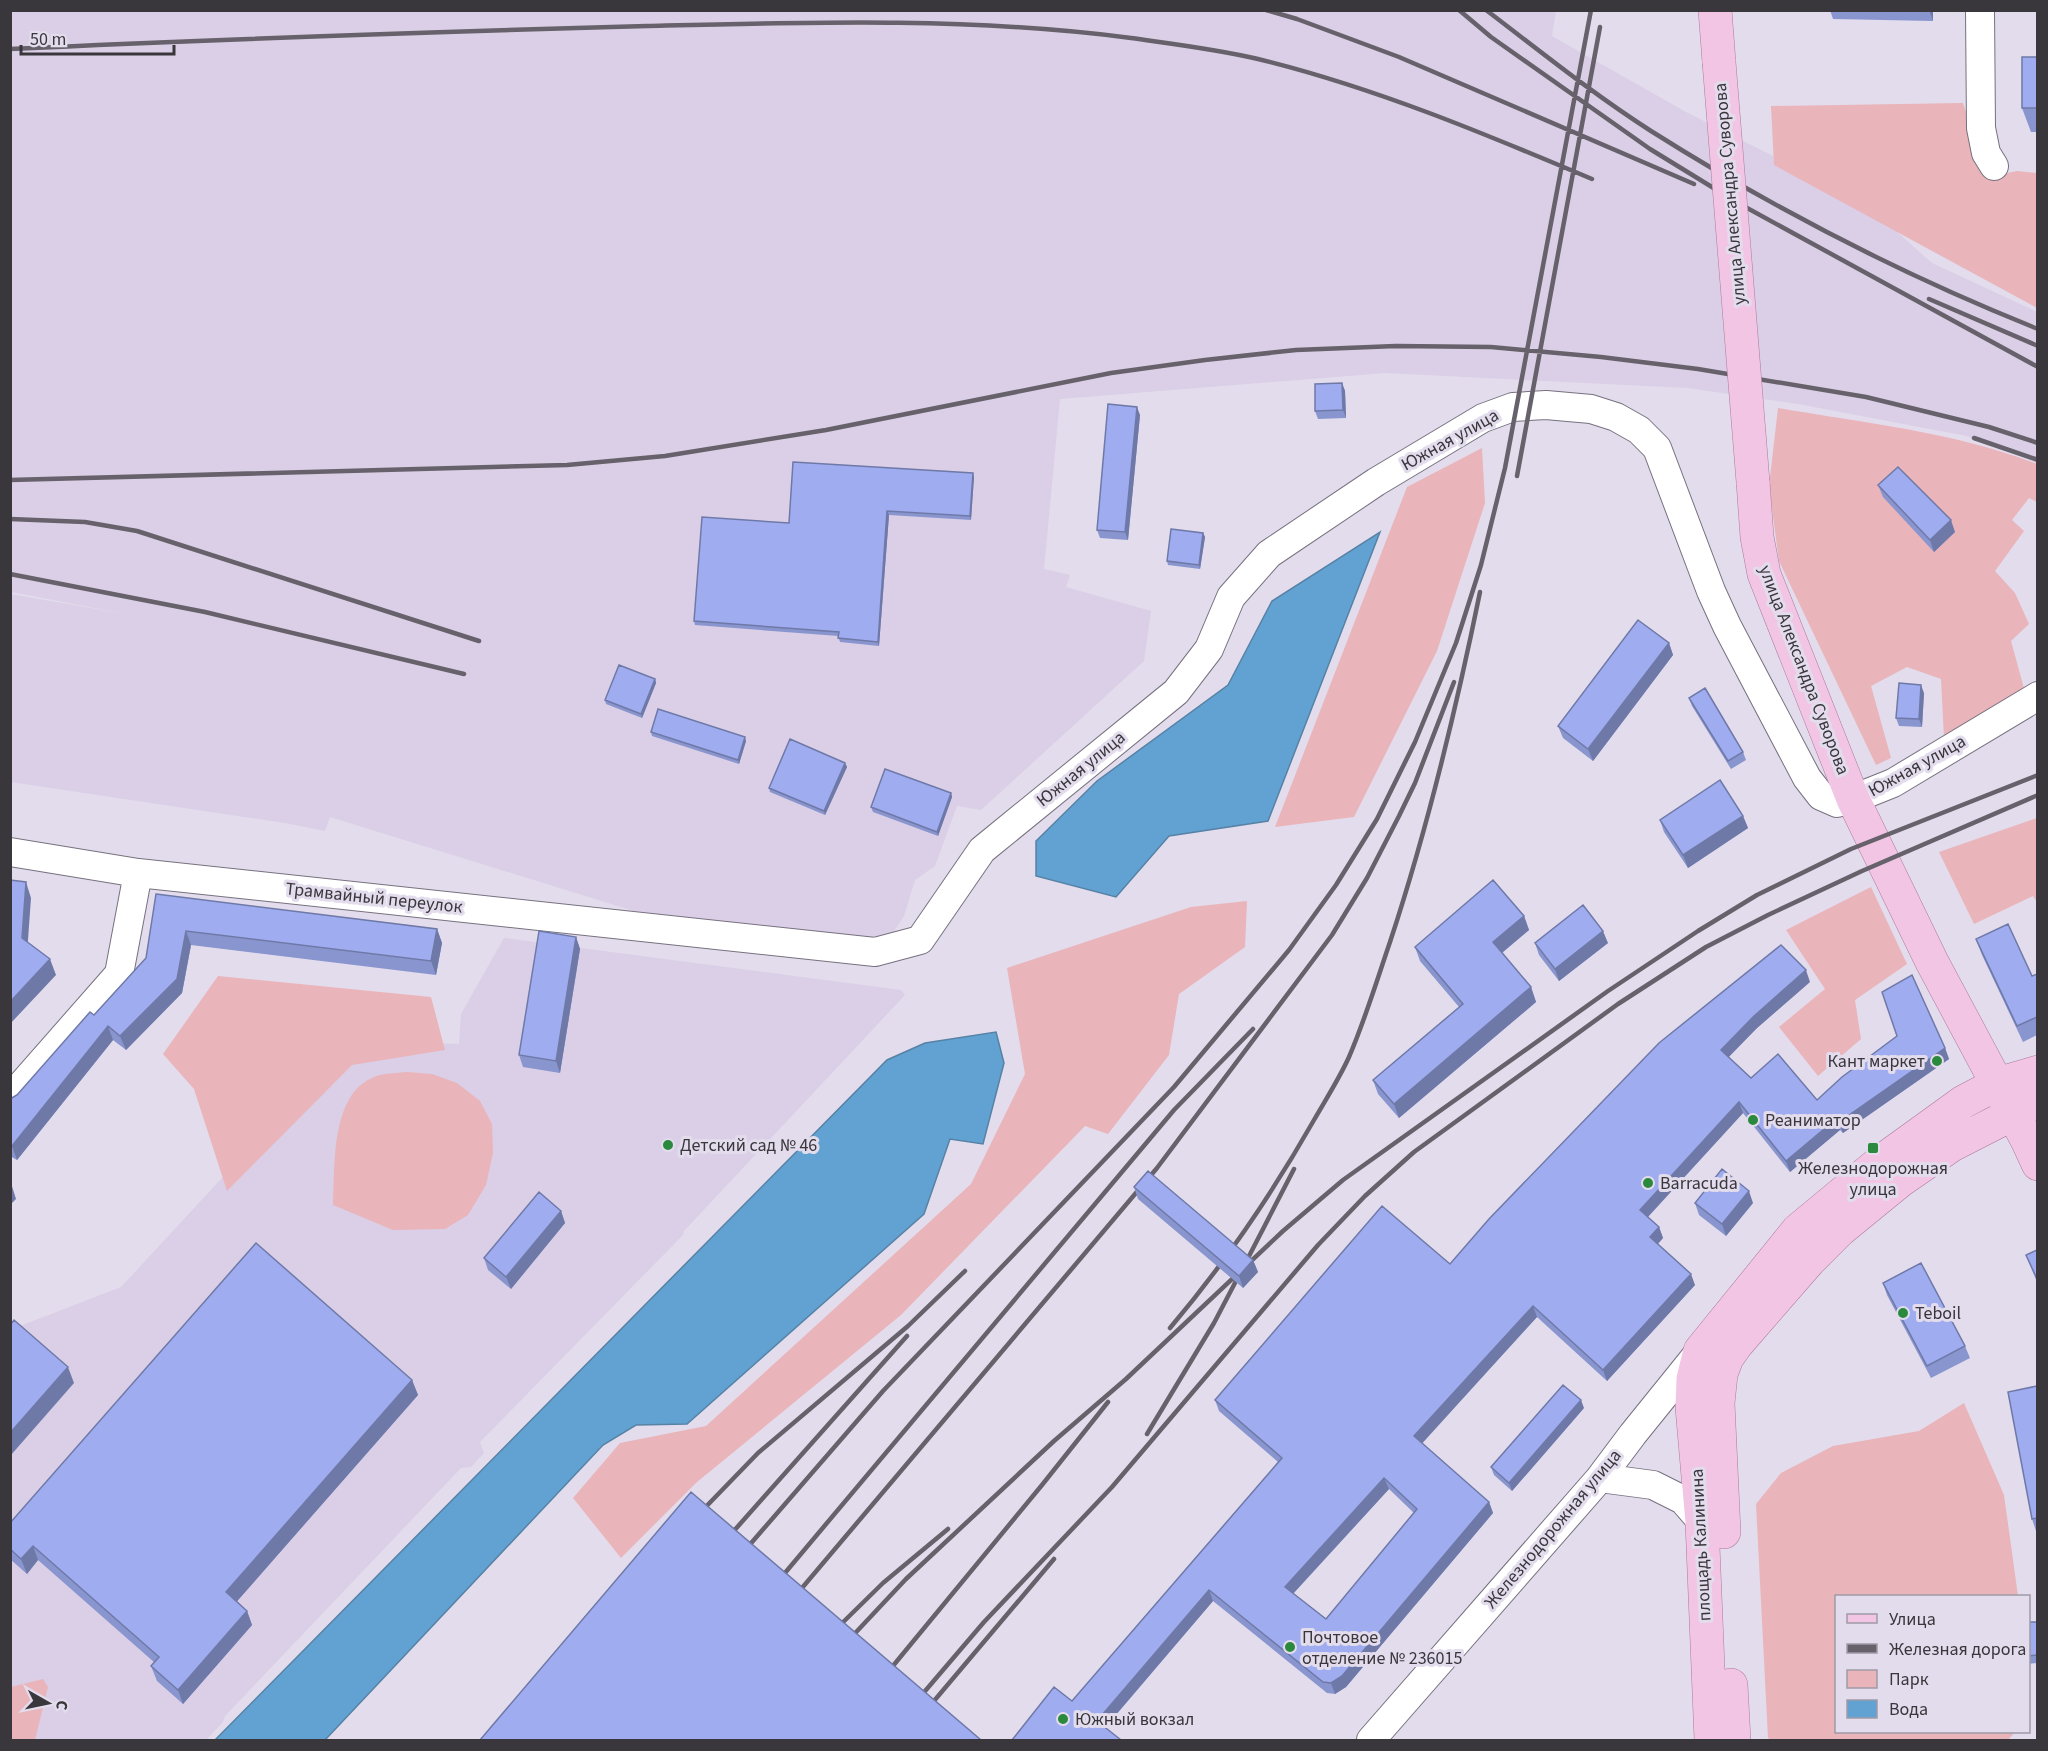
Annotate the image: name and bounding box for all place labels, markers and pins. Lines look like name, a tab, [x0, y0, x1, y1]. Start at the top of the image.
place label: Кант маркет	[1827, 1049, 1925, 1074]
marker: Кант маркет	[1930, 1054, 1944, 1068]
place label: Реаниматор	[1765, 1108, 1861, 1133]
marker: Реаниматор	[1746, 1113, 1760, 1127]
place label: Детский сад № 46	[680, 1133, 817, 1158]
marker: Детский сад № 46	[661, 1138, 675, 1152]
marker: Железнодорожная улица	[1866, 1141, 1880, 1155]
place label: Железнодорожная улица	[1798, 1156, 1948, 1202]
place label: Barracuda	[1660, 1171, 1738, 1196]
marker: Barracuda	[1641, 1176, 1655, 1190]
place label: Teboil	[1915, 1301, 1961, 1326]
marker: Teboil	[1896, 1306, 1910, 1320]
place label: Почтовое отделение № 236015	[1302, 1625, 1462, 1671]
marker: Почтовое отделение № 236015	[1283, 1640, 1297, 1654]
place label: Южный вокзал	[1075, 1707, 1194, 1732]
marker: Южный вокзал	[1056, 1712, 1070, 1726]

